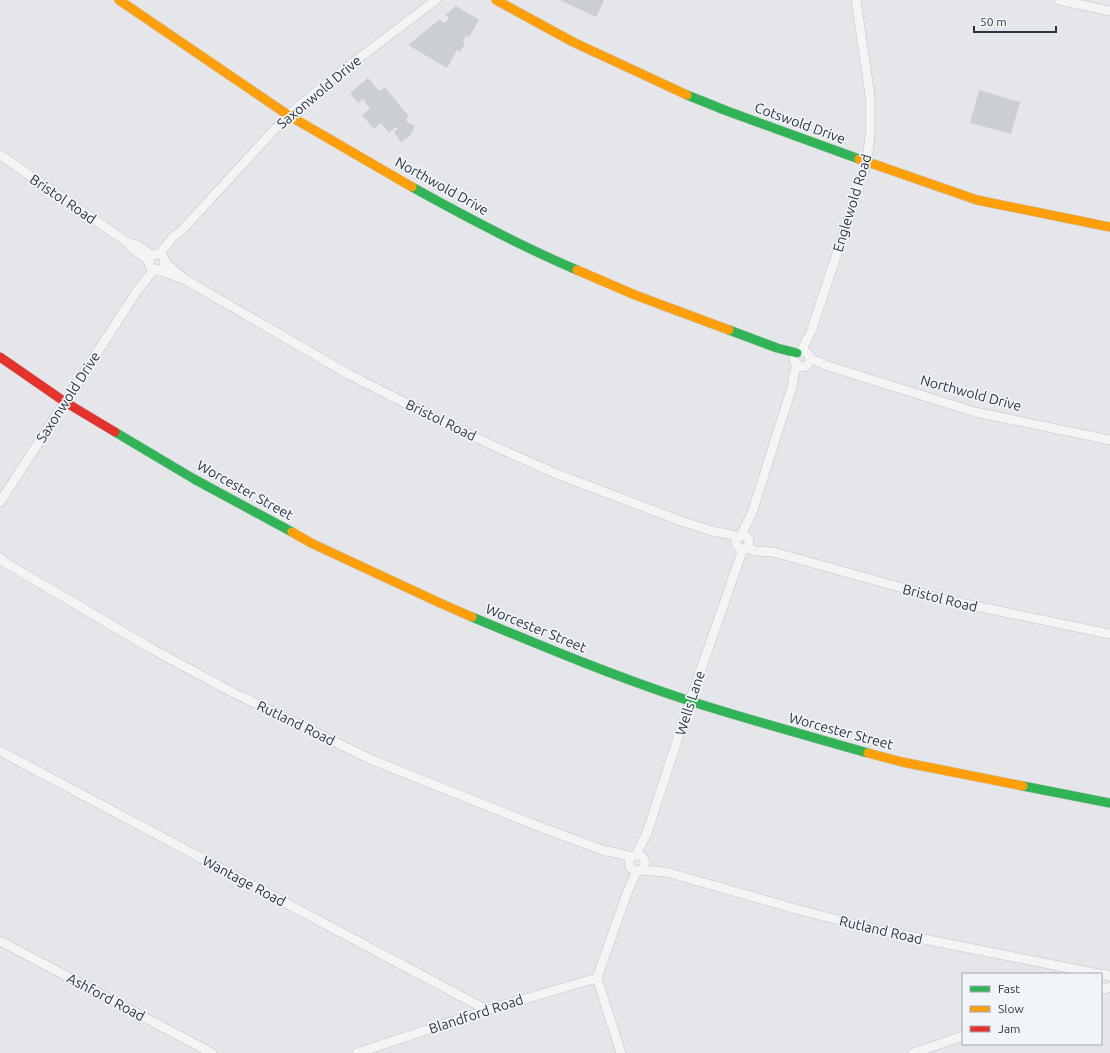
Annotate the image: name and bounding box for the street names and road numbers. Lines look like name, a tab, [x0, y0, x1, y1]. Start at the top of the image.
street label: Saxonwold Drive	[274, 52, 364, 132]
street label: Cotswold Drive	[752, 99, 848, 147]
street label: Englewold Road	[829, 152, 875, 254]
street label: Northwold Drive	[393, 154, 491, 218]
street label: Bristol Road	[27, 171, 99, 227]
street label: Saxonwold Drive	[33, 349, 103, 445]
street label: Northwold Drive	[919, 372, 1023, 414]
street label: Bristol Road	[403, 396, 479, 444]
street label: Worcester Street	[194, 457, 296, 523]
street label: Bristol Road	[901, 581, 979, 615]
street label: Worcester Street	[483, 600, 589, 656]
street label: Wells Lane	[672, 669, 708, 737]
street label: Rutland Road	[254, 697, 338, 749]
street label: Worcester Street	[787, 709, 895, 753]
street label: Wantage Road	[200, 852, 288, 910]
street label: Rutland Road	[838, 913, 924, 947]
street label: Ashford Road	[64, 970, 148, 1024]
street label: Blandford Road	[427, 991, 525, 1037]

